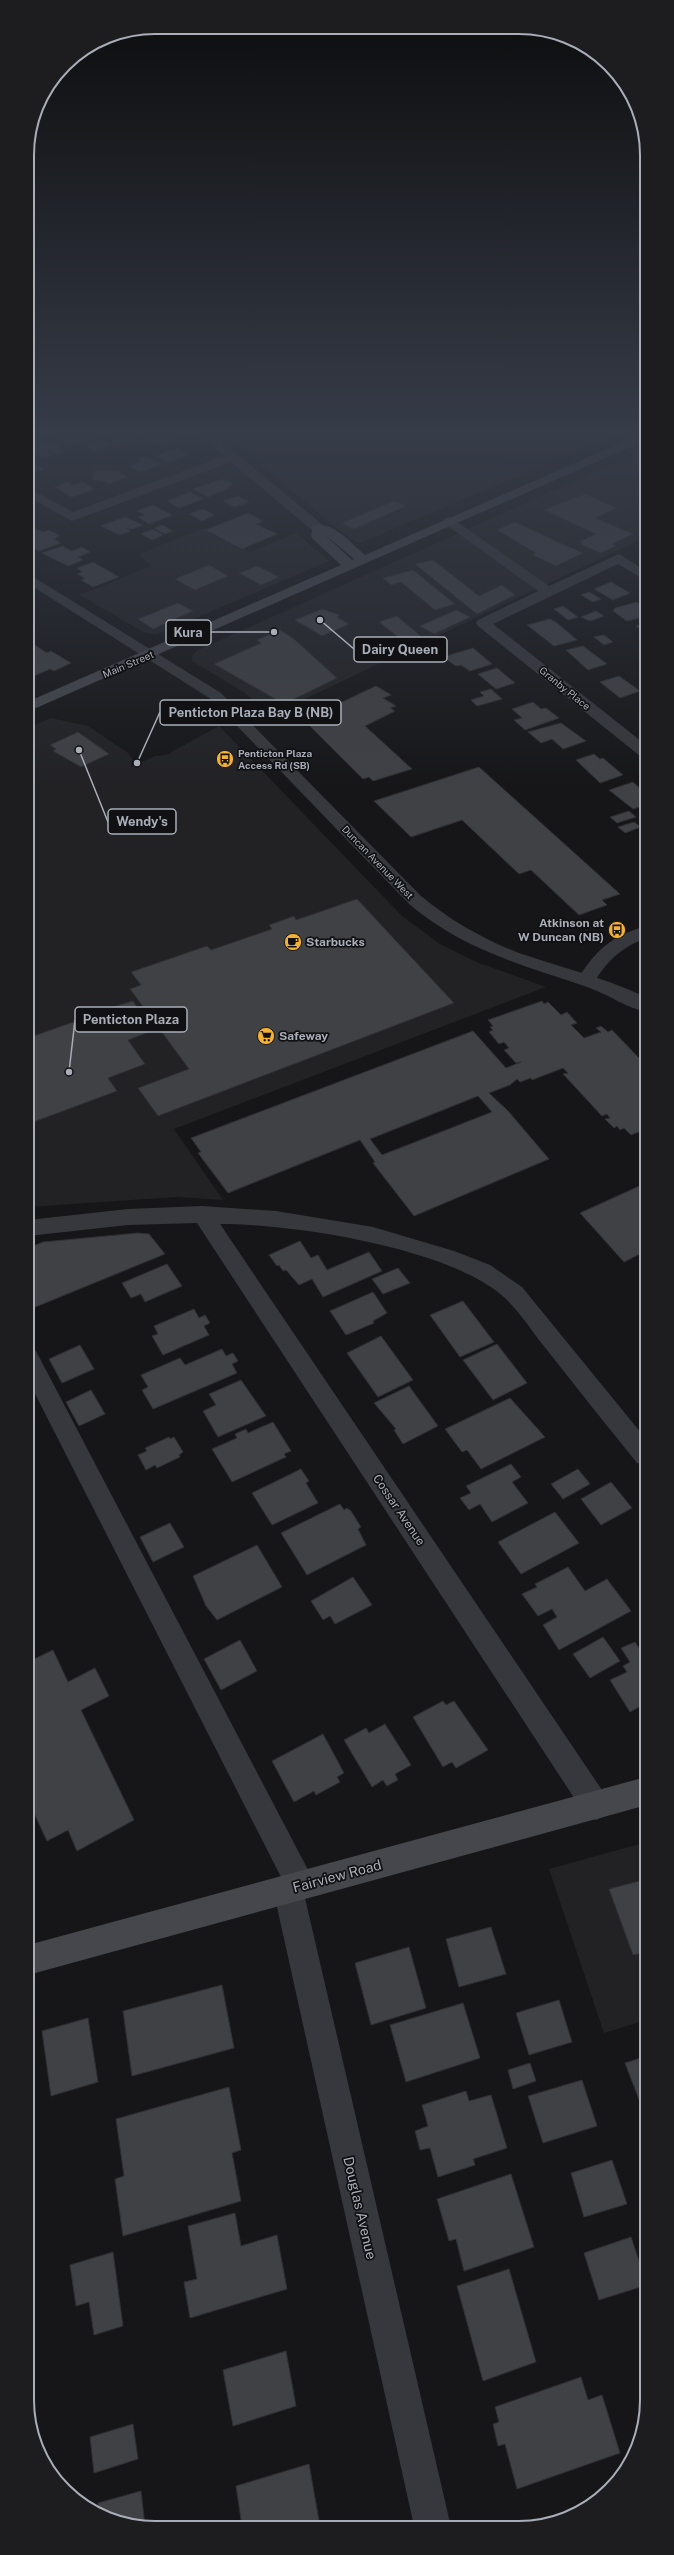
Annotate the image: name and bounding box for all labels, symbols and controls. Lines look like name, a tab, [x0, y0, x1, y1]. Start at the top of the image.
callout: Kura	[166, 620, 211, 645]
text: Kura	[173, 625, 203, 640]
callout: Dairy Queen	[354, 637, 447, 662]
text: Dairy Queen	[362, 642, 438, 657]
street label: Main Street	[101, 648, 155, 680]
street label: Granby Place	[537, 664, 593, 712]
callout: Penticton Plaza Bay B (NB)	[160, 700, 341, 725]
text: Penticton Plaza Bay B (NB)	[169, 705, 333, 720]
place label: Penticton Plaza Access Rd (SB)	[238, 747, 312, 771]
bus stop icon: Penticton Plaza Access Rd (SB)	[215, 749, 235, 769]
callout: Wendy's	[108, 809, 176, 834]
text: Wendy's	[116, 814, 168, 829]
street label: Duncan Avenue West	[340, 823, 416, 901]
place label: Atkinson at W Duncan (NB)	[518, 916, 604, 944]
bus stop icon: Atkinson at W Duncan (NB)	[607, 920, 627, 940]
cafe icon: Starbucks	[283, 932, 303, 952]
place label: Starbucks	[306, 935, 365, 949]
callout: Penticton Plaza	[75, 1007, 187, 1032]
text: Penticton Plaza	[83, 1012, 179, 1027]
supermarket icon: Safeway	[256, 1026, 276, 1046]
place label: Safeway	[279, 1029, 328, 1043]
street label: Cossar Avenue	[370, 1472, 428, 1548]
street label: Fairview Road	[291, 1857, 383, 1895]
street label: Douglas Avenue	[340, 2155, 380, 2261]

